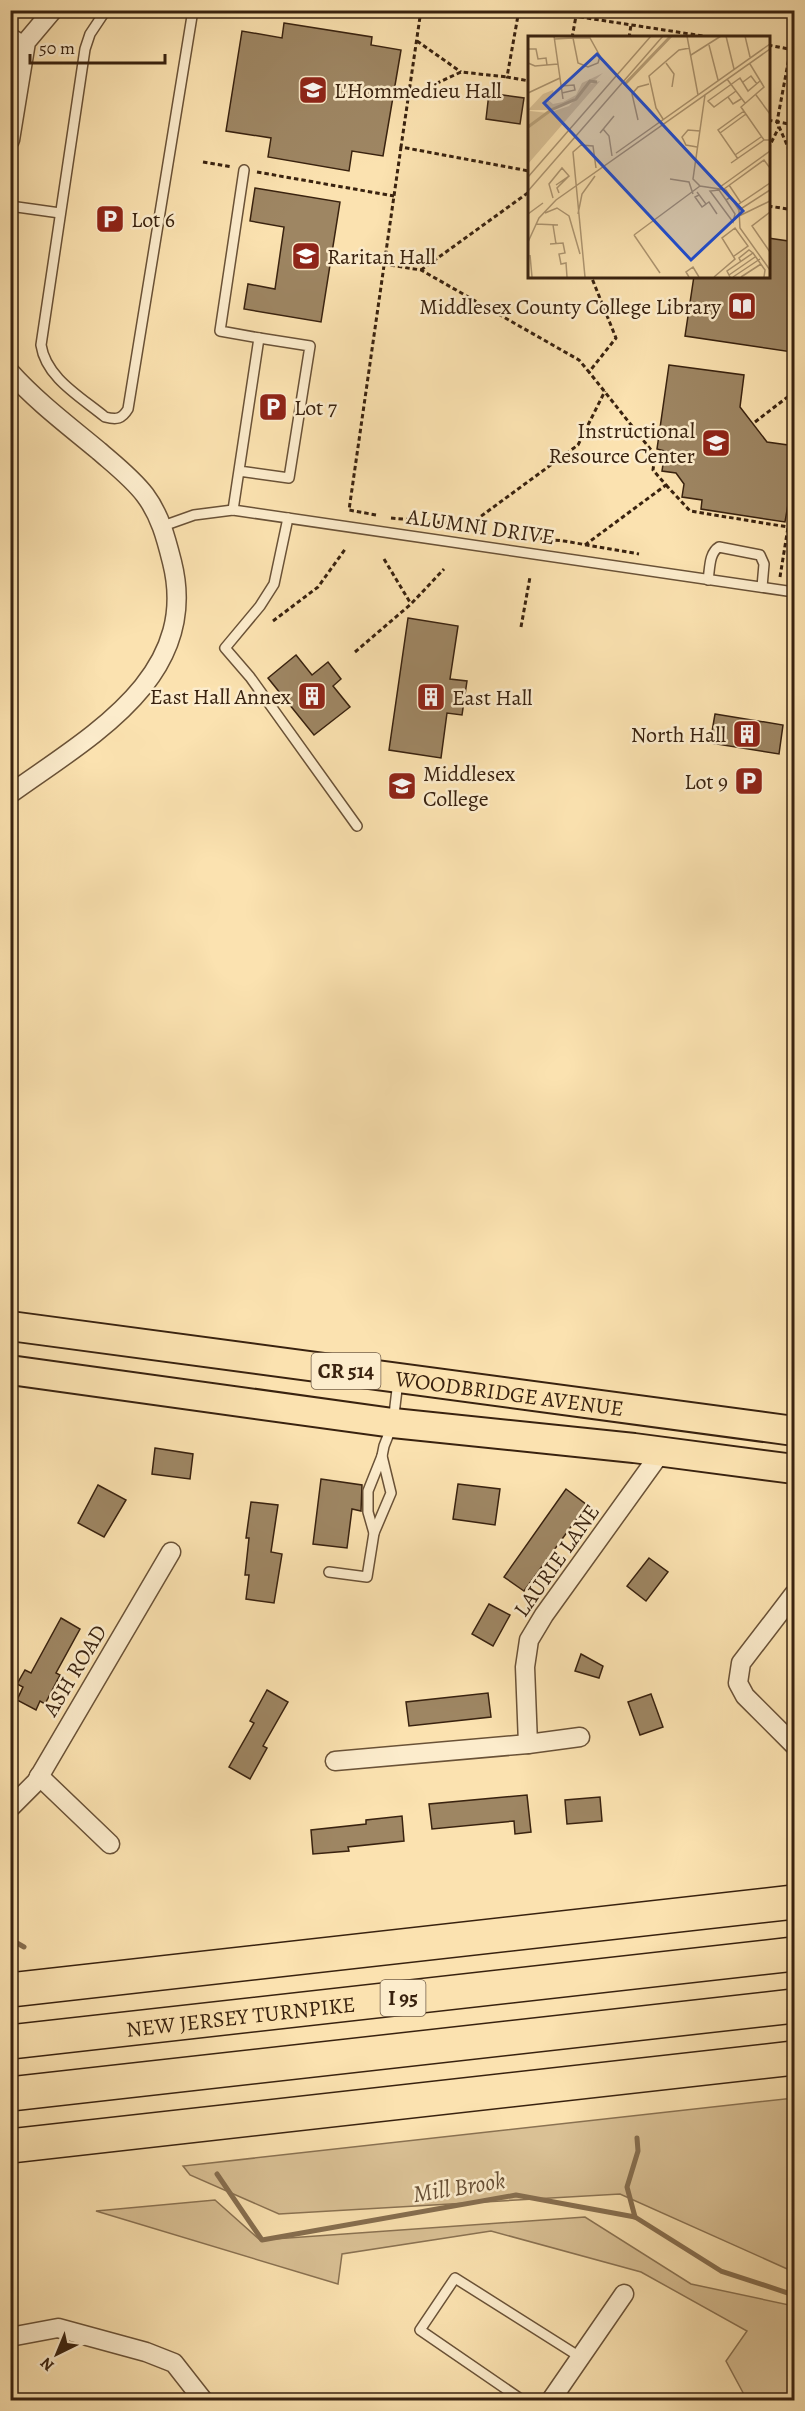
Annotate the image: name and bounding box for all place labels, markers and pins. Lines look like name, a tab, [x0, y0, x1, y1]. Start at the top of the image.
school or university icon: L'Hommedieu Hall	[297, 74, 329, 106]
place label: L'Hommedieu Hall	[334, 76, 502, 106]
parking icon: Lot 6	[94, 203, 126, 235]
place label: Lot 6	[131, 205, 175, 235]
school or university icon: Raritan Hall	[290, 240, 322, 272]
place label: Raritan Hall	[327, 242, 436, 272]
library icon: Middlesex County College Library	[726, 290, 758, 322]
place label: Middlesex County College Library	[419, 292, 721, 322]
parking icon: Lot 7	[257, 391, 289, 423]
place label: Lot 7	[294, 393, 338, 423]
place label: Instructional Resource Center	[548, 416, 695, 471]
school or university icon: Instructional Resource Center	[700, 427, 732, 459]
building icon: East Hall Annex	[296, 680, 328, 712]
building icon: East Hall	[415, 681, 447, 713]
place label: East Hall Annex	[150, 682, 292, 712]
place label: East Hall	[452, 683, 532, 713]
building icon: North Hall	[731, 718, 763, 750]
place label: North Hall	[631, 720, 726, 750]
place label: Middlesex College	[423, 759, 516, 814]
parking icon: Lot 9	[733, 765, 765, 797]
place label: Lot 9	[684, 767, 728, 797]
school or university icon: Middlesex College	[386, 770, 418, 802]

